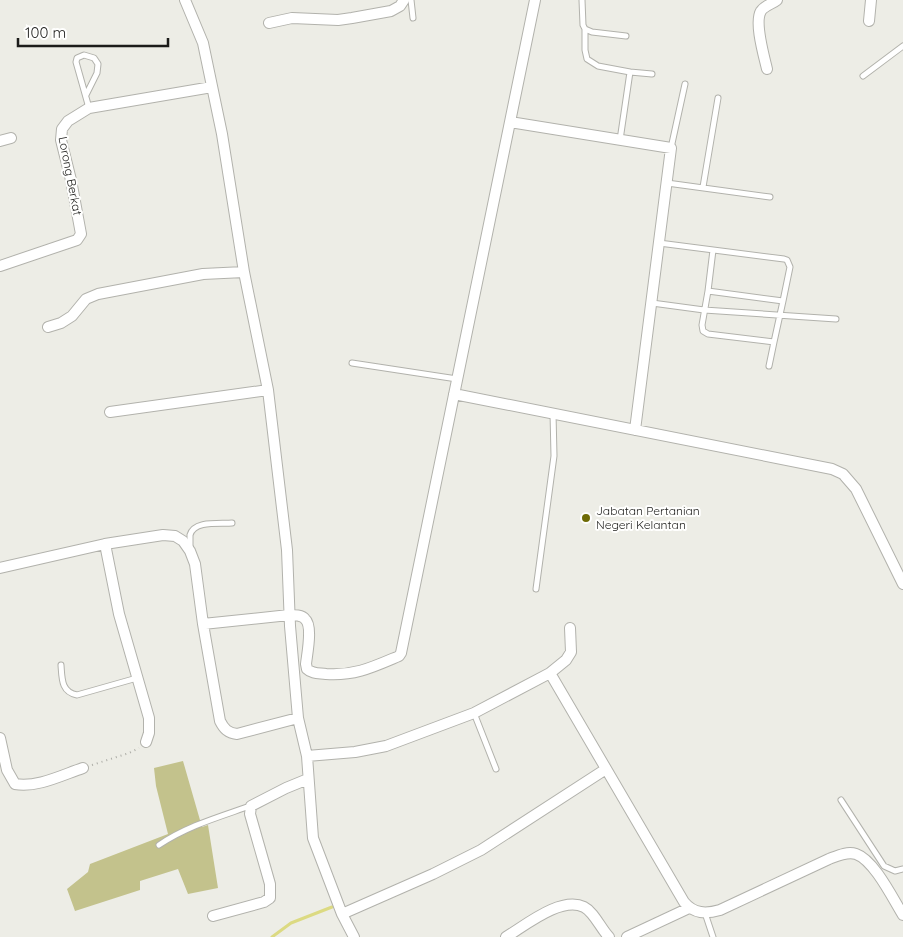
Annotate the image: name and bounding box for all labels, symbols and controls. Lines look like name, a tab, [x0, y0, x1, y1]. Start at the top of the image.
scale bar	[18, 15, 168, 47]
text: 100 m	[25, 23, 66, 42]
street label: Lorong Berkat	[56, 135, 85, 217]
place label: Jabatan Pertanian Negeri Kelantan	[596, 503, 700, 532]
marker: Jabatan Pertanian Negeri Kelantan	[580, 512, 592, 524]

